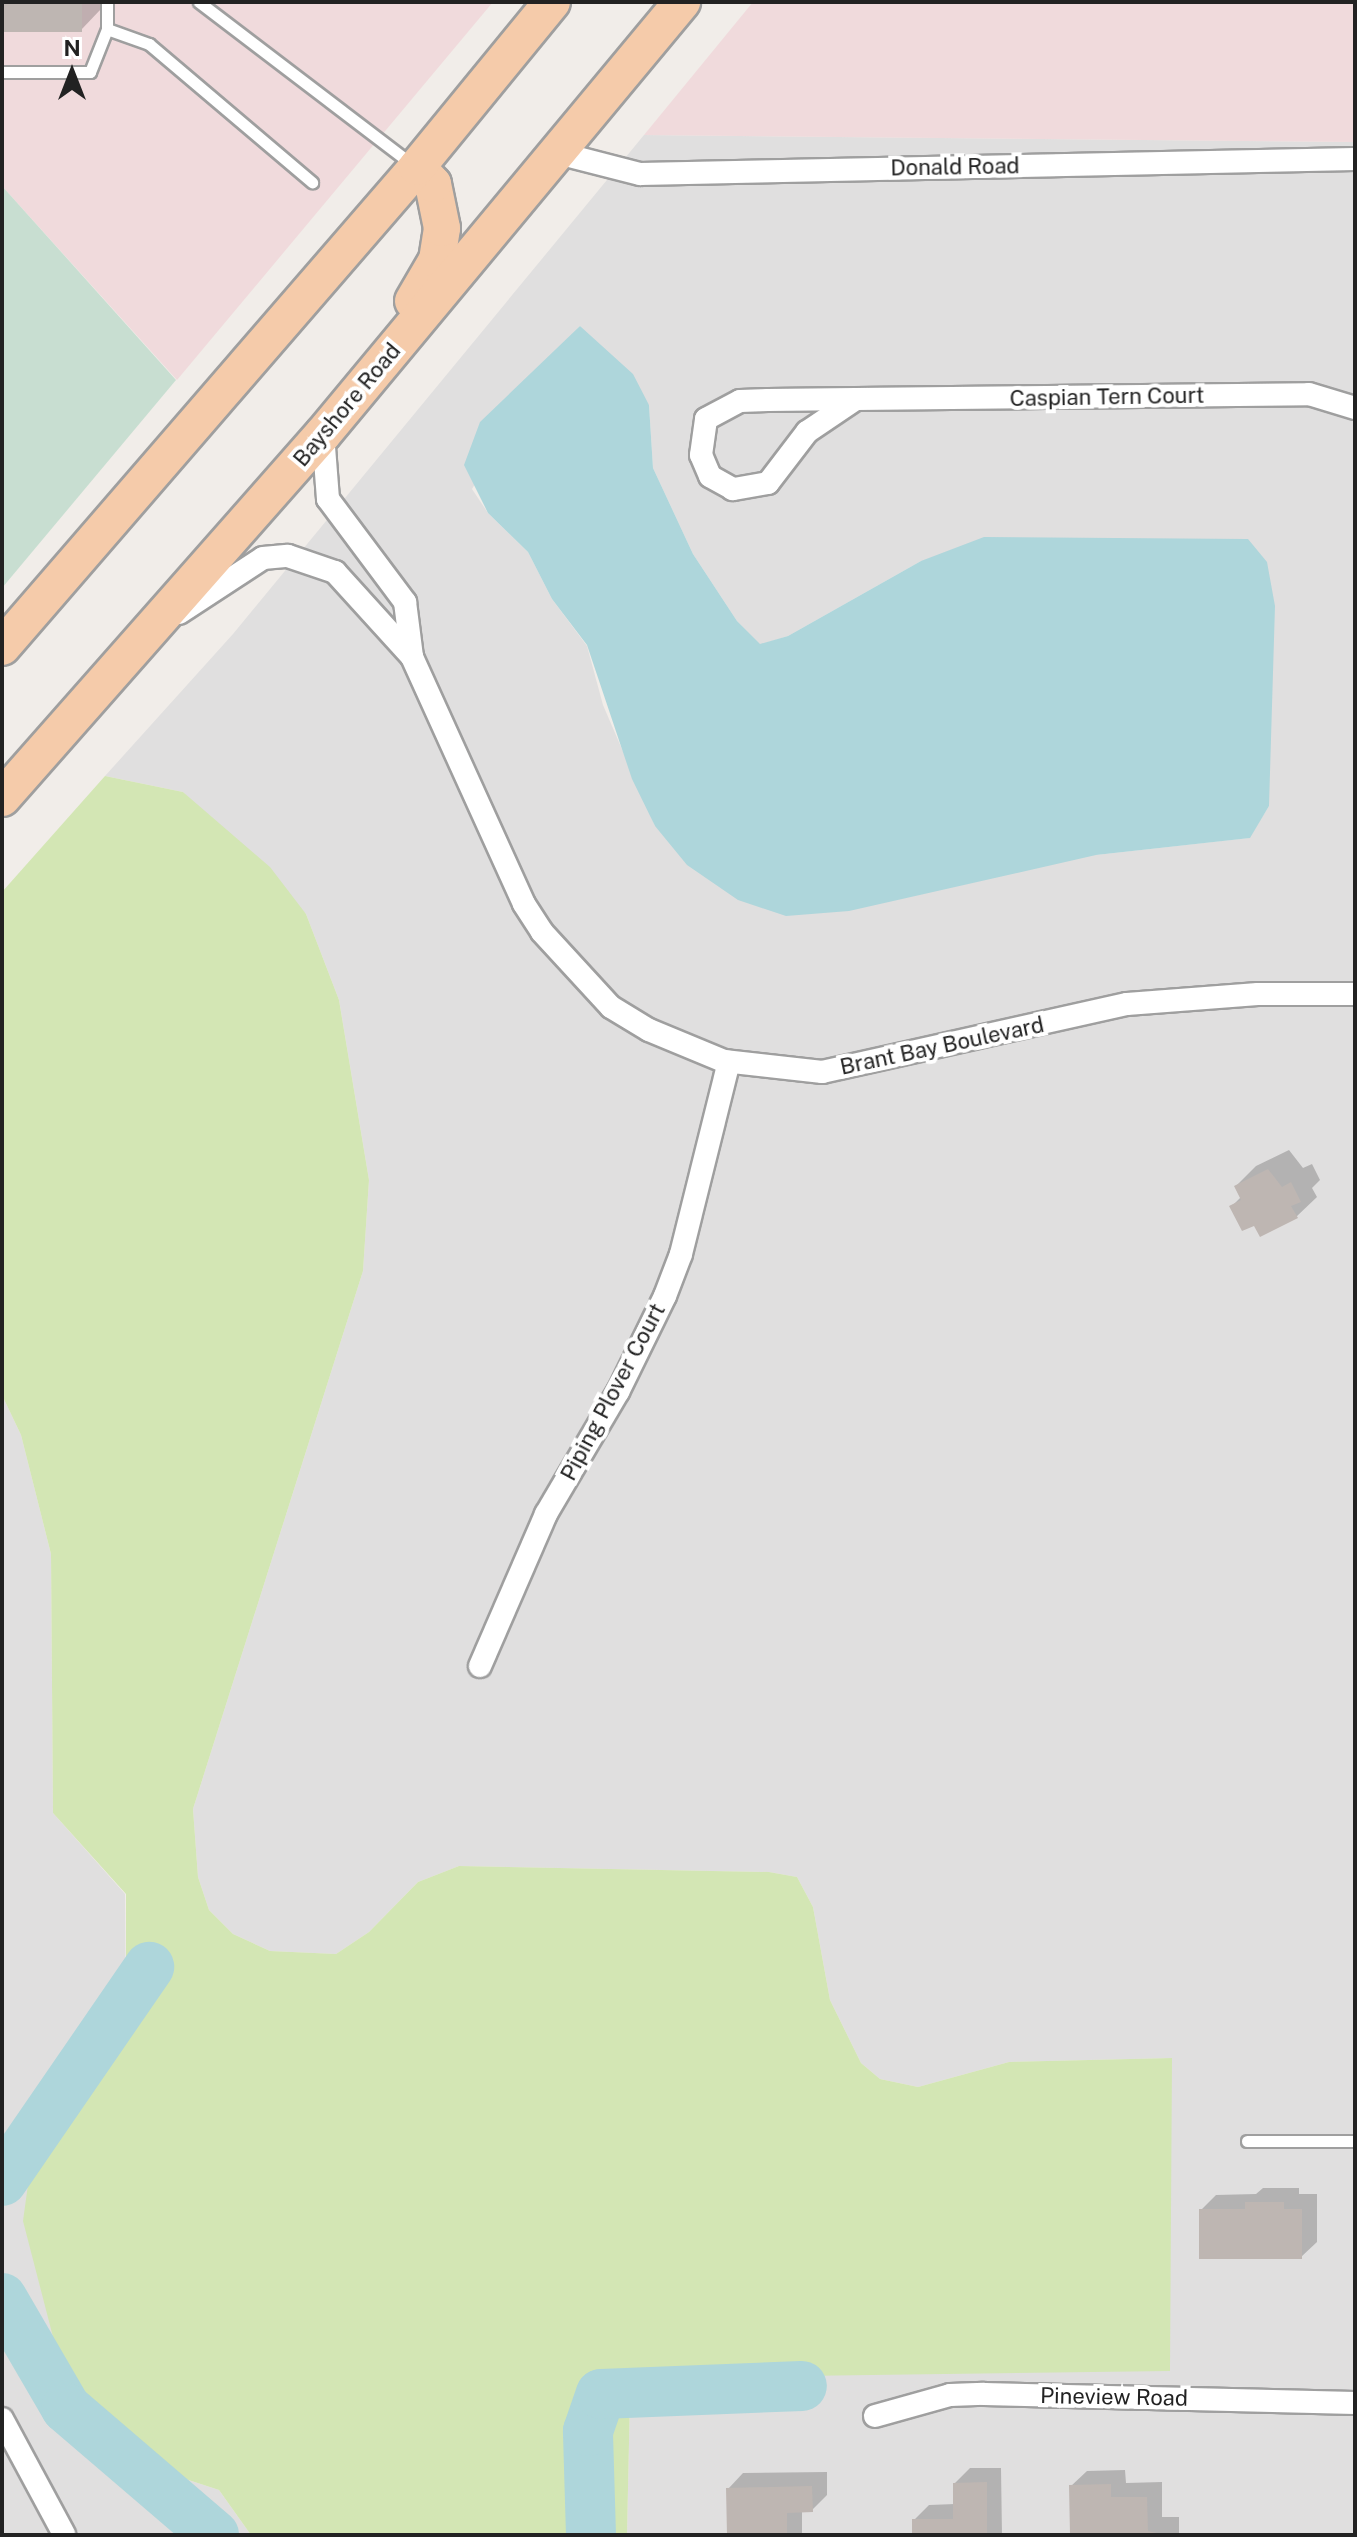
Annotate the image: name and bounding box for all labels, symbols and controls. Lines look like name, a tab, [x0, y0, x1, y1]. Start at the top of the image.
north arrow	[32, 32, 112, 112]
text: N	[63, 35, 81, 61]
street label: Donald Road	[890, 153, 1020, 181]
street label: Bayshore Road	[288, 338, 406, 472]
street label: Caspian Tern Court	[1009, 382, 1205, 412]
street label: Brant Bay Boulevard	[838, 1011, 1046, 1081]
street label: Piping Plover Court	[555, 1299, 671, 1485]
street label: Pineview Road	[1040, 2383, 1188, 2411]

